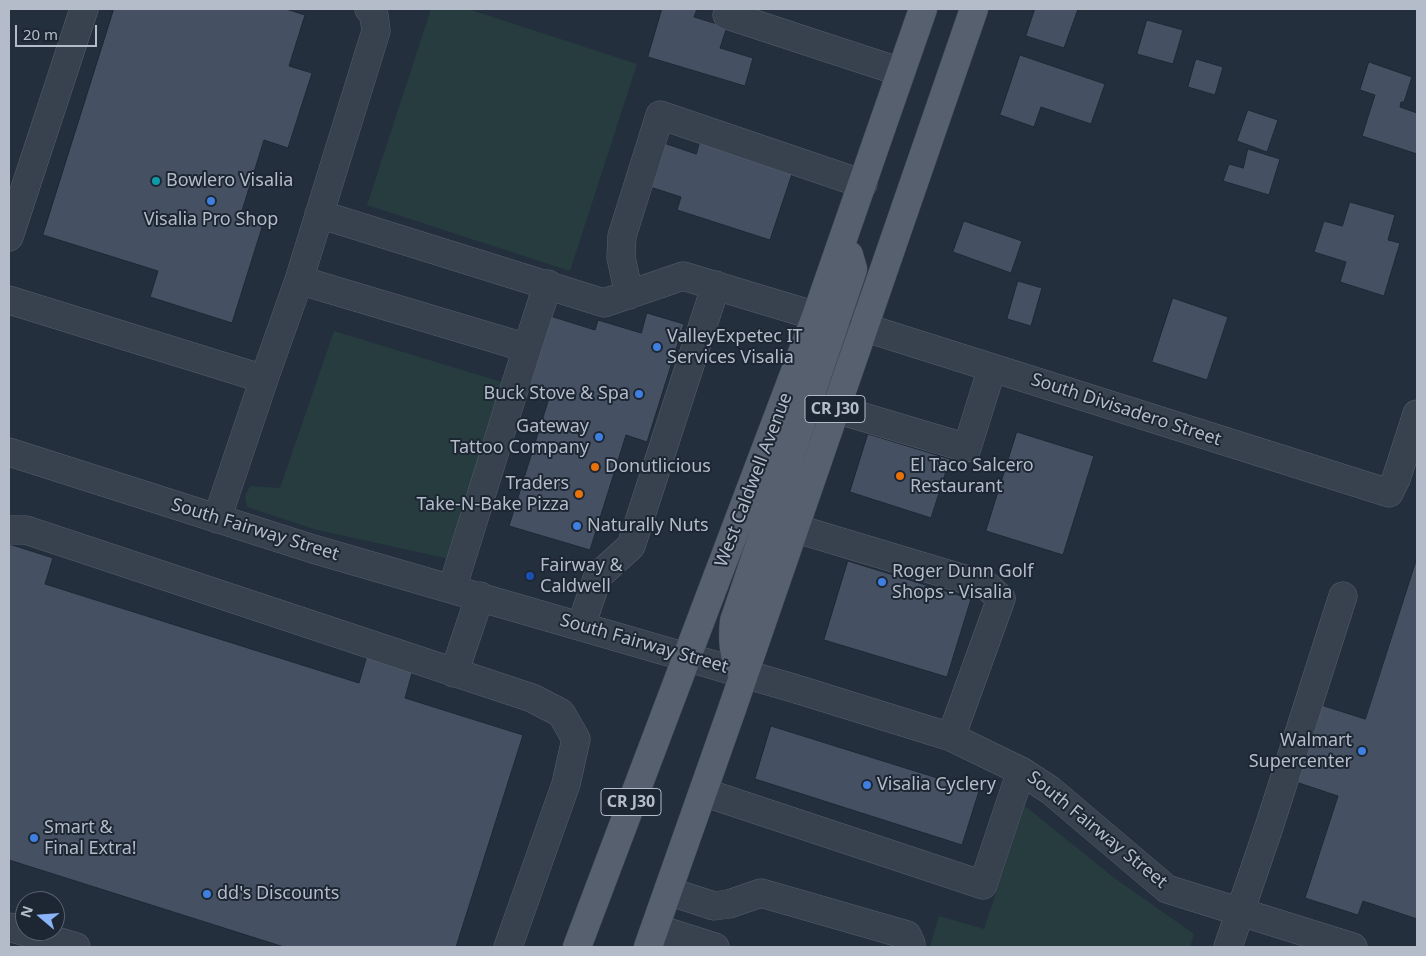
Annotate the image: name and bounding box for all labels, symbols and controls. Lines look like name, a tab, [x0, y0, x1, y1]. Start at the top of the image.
scale bar	[18, 15, 100, 47]
text: 20 m	[23, 24, 58, 44]
place label: Bowlero Visalia	[166, 170, 293, 192]
marker: Bowlero Visalia	[150, 175, 162, 187]
marker: Visalia Pro Shop	[205, 195, 217, 207]
place label: Visalia Pro Shop	[144, 209, 278, 231]
place label: ValleyExpetec IT Services Visalia	[667, 326, 803, 368]
marker: ValleyExpetec IT Services Visalia	[651, 341, 663, 353]
street label: South Divisadero Street	[1028, 369, 1224, 451]
place label: Buck Stove & Spa	[483, 383, 629, 405]
marker: Buck Stove & Spa	[633, 388, 645, 400]
street label: West Caldwell Avenue	[711, 390, 797, 570]
road number: CR J30	[805, 396, 865, 422]
place label: Gateway Tattoo Company	[450, 416, 589, 458]
marker: Gateway Tattoo Company	[593, 431, 605, 443]
place label: El Taco Salcero Restaurant	[910, 455, 1034, 498]
place label: Donutlicious	[605, 456, 711, 478]
marker: Donutlicious	[589, 461, 601, 473]
marker: El Taco Salcero Restaurant	[894, 470, 906, 482]
place label: Traders Take-N-Bake Pizza	[417, 473, 569, 516]
marker: Traders Take-N-Bake Pizza	[573, 488, 585, 500]
street label: South Fairway Street	[169, 494, 341, 566]
place label: Naturally Nuts	[587, 515, 709, 537]
marker: Naturally Nuts	[571, 520, 583, 532]
place label: Fairway & Caldwell	[540, 555, 623, 598]
place label: Roger Dunn Golf Shops - Visalia	[892, 561, 1033, 604]
marker: Fairway & Caldwell	[524, 570, 536, 582]
marker: Roger Dunn Golf Shops - Visalia	[876, 576, 888, 588]
street label: South Fairway Street	[557, 610, 731, 678]
place label: Walmart Supercenter	[1249, 730, 1352, 772]
marker: Walmart Supercenter	[1356, 745, 1368, 757]
street label: South Fairway Street	[1023, 767, 1171, 893]
place label: Visalia Cyclery	[877, 774, 996, 796]
marker: Visalia Cyclery	[861, 779, 873, 791]
road number: CR J30	[601, 789, 661, 816]
place label: Smart & Final Extra!	[44, 817, 137, 860]
marker: Smart & Final Extra!	[28, 832, 40, 844]
place label: dd's Discounts	[217, 883, 339, 905]
marker: dd's Discounts	[201, 888, 213, 900]
north arrow	[15, 891, 65, 941]
text: N	[15, 903, 37, 920]

